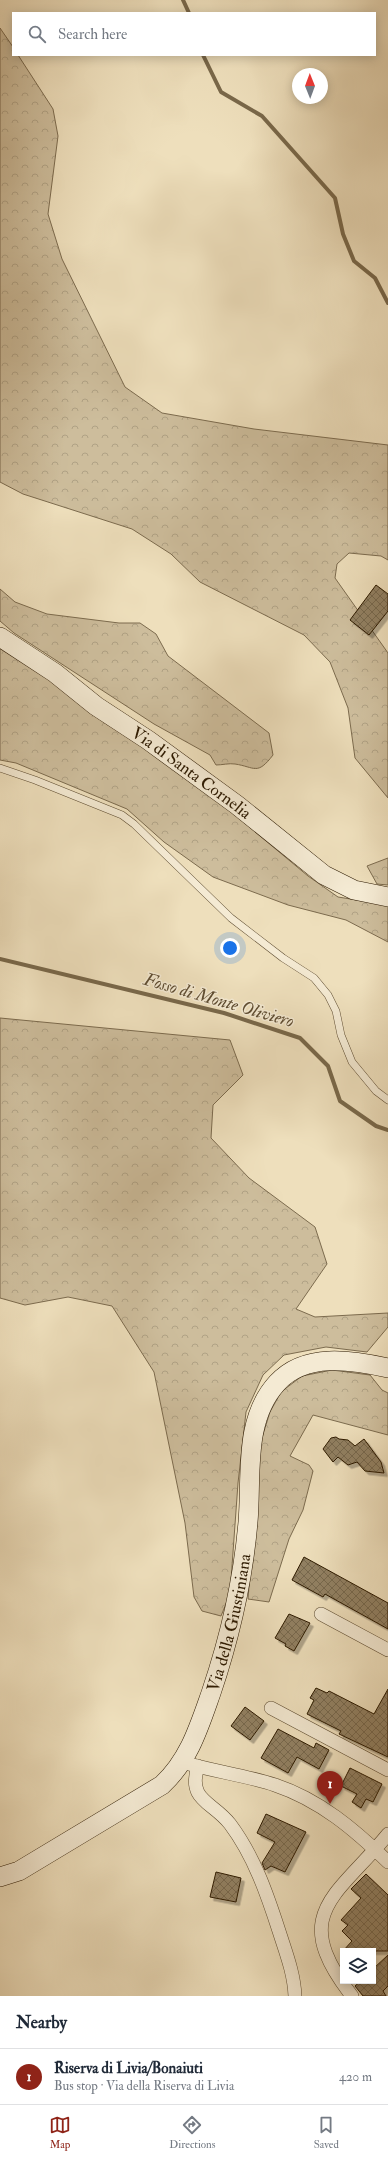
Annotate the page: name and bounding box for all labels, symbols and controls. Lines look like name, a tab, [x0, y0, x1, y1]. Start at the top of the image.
search box	[12, 12, 376, 56]
icon: search	[26, 23, 48, 45]
text: Search here	[58, 25, 127, 44]
north arrow	[292, 68, 328, 104]
street label: Via di Santa Cornelia	[128, 722, 257, 824]
your location	[220, 938, 240, 958]
water label: Fosso di Monte Oliviero	[140, 968, 297, 1033]
street label: Via della Giustiniana	[202, 1551, 256, 1694]
pin: 1	[317, 1771, 343, 1804]
map controls	[340, 1948, 376, 1984]
button: layers	[340, 1948, 376, 1984]
text: Nearby	[16, 2012, 67, 2033]
text: Riserva di Livia/Bonaiuti	[54, 2059, 203, 2078]
text: 1	[27, 2069, 31, 2085]
text: 420 m	[339, 2069, 372, 2085]
text: Bus stop · Via della Riserva di Livia	[54, 2078, 234, 2094]
tab: Map	[49, 2114, 71, 2151]
tab: Directions	[169, 2114, 216, 2151]
tab: Saved	[314, 2114, 339, 2151]

